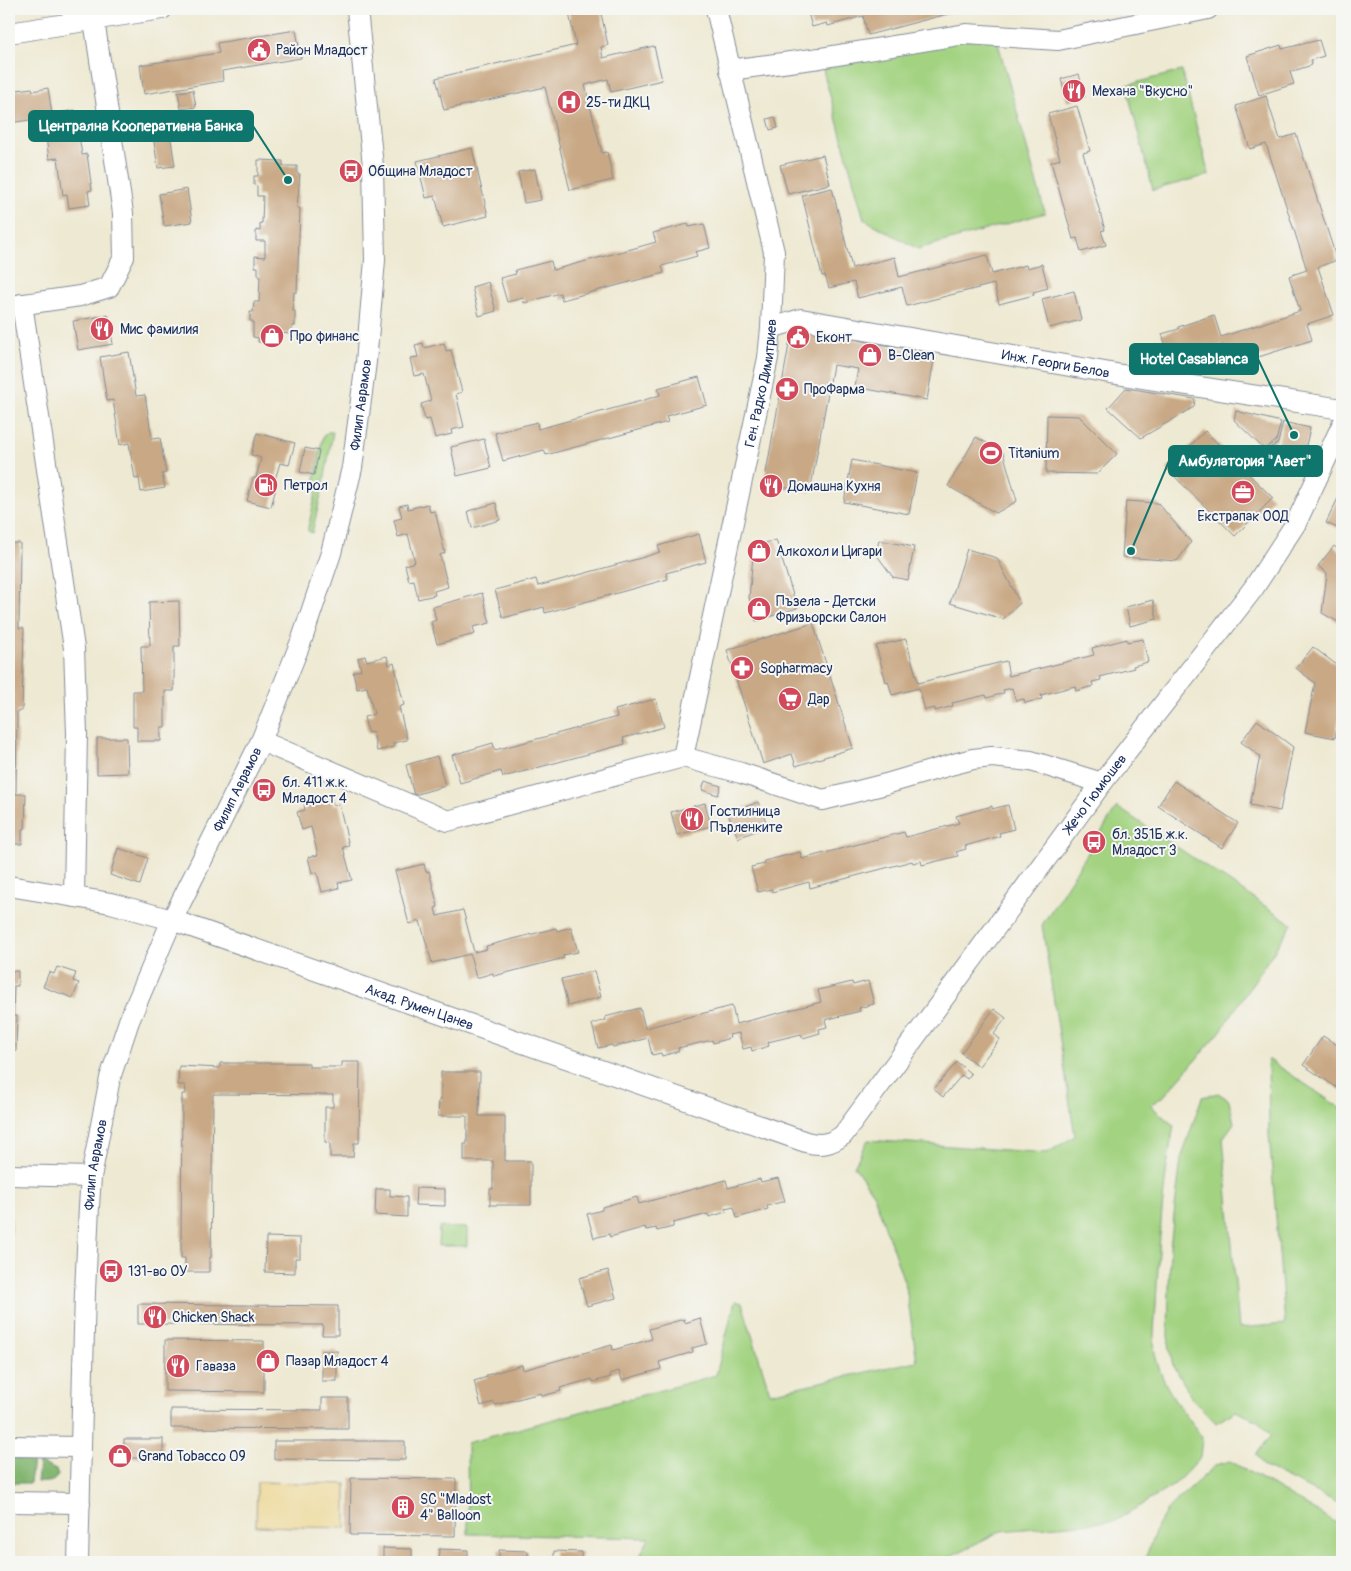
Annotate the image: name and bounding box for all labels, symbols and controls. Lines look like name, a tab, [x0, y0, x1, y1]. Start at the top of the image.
public building icon: Район Младост	[246, 37, 272, 63]
place label: Район Младост	[276, 42, 367, 59]
restaurant icon: Механа "Вкусно"	[1061, 78, 1087, 104]
place label: Механа "Вкусно"	[1092, 83, 1193, 100]
hospital icon: 25-ти ДКЦ	[556, 89, 582, 115]
place label: 25-ти ДКЦ	[586, 94, 650, 111]
callout: Централна Кооперативна Банка	[29, 111, 253, 141]
text: Централна Кооперативна Банка	[39, 117, 243, 136]
bus stop icon: Община Младост	[338, 158, 364, 184]
place label: Община Младост	[368, 163, 473, 180]
restaurant icon: Мис фамилия	[89, 316, 115, 342]
street label: Ген. Радко Димитриев	[741, 319, 780, 449]
place label: Мис фамилия	[120, 321, 198, 338]
shop icon: Про финанс	[259, 323, 285, 349]
public building icon: Еконт	[785, 324, 811, 350]
place label: Про финанс	[290, 328, 359, 345]
place label: Еконт	[816, 329, 852, 346]
shop icon: B-Clean	[857, 342, 883, 368]
callout: Hotel Casablanca	[1130, 344, 1258, 374]
street label: Инж. Георги Белов	[1000, 346, 1111, 382]
place label: B-Clean	[888, 347, 935, 364]
text: Hotel Casablanca	[1140, 350, 1248, 369]
street label: Филип Аврамов	[346, 358, 375, 451]
pharmacy icon: ПроФарма	[774, 376, 800, 402]
place label: ПроФарма	[804, 381, 865, 398]
sports icon: Titanium	[978, 440, 1004, 466]
place label: Titanium	[1008, 445, 1059, 462]
callout: Амбулатория "Авет"	[1169, 446, 1322, 476]
text: Амбулатория "Авет"	[1178, 452, 1312, 471]
fuel station icon: Петрол	[253, 472, 279, 498]
restaurant icon: Домашна Кухня	[758, 473, 784, 499]
place label: Петрол	[284, 477, 328, 494]
place label: Домашна Кухня	[787, 478, 881, 495]
office icon: Екстрапак ООД	[1230, 479, 1256, 505]
place label: Екстрапак ООД	[1197, 508, 1289, 525]
shop icon: Алкохол и Цигари	[746, 538, 772, 564]
place label: Алкохол и Цигари	[776, 543, 882, 560]
place label: Пъзела - Детски Фризьорски Салон	[776, 593, 886, 626]
shop icon: Пъзела - Детски Фризьорски Салон	[746, 596, 772, 622]
pharmacy icon: Sopharmacy	[729, 655, 755, 681]
place label: Sopharmacy	[760, 660, 833, 677]
supermarket icon: Дар	[777, 686, 803, 712]
place label: Дар	[807, 691, 830, 708]
street label: Филип Аврамов	[209, 744, 266, 834]
street label: Жечо Гюмюшев	[1059, 751, 1130, 838]
place label: бл. 411 ж.к. Младост 4	[282, 774, 348, 807]
bus stop icon: бл. 411 ж.к. Младост 4	[251, 777, 277, 803]
place label: Гостилница Пърленките	[710, 803, 782, 836]
restaurant icon: Гостилница Пърленките	[679, 806, 705, 832]
place label: бл. 351Б ж.к. Младост 3	[1112, 826, 1188, 859]
bus stop icon: бл. 351Б ж.к. Младост 3	[1081, 829, 1107, 855]
street label: Акад. Румен Цанев	[363, 980, 476, 1034]
street label: Филип Аврамов	[81, 1118, 111, 1211]
bus stop icon: 131-во ОУ	[98, 1258, 124, 1284]
place label: 131-во ОУ	[128, 1263, 188, 1280]
restaurant icon: Chicken Shack	[142, 1304, 168, 1330]
place label: Chicken Shack	[172, 1309, 255, 1326]
shop icon: Пазар Младост 4	[255, 1348, 281, 1374]
restaurant icon: Гаваза	[165, 1353, 191, 1379]
place label: Пазар Младост 4	[286, 1353, 389, 1370]
place label: Гаваза	[196, 1358, 236, 1375]
shop icon: Grand Tobacco 09	[107, 1443, 133, 1469]
place label: Grand Tobacco 09	[138, 1448, 246, 1465]
place label: SC "Mladost 4" Balloon	[420, 1491, 492, 1524]
building icon: SC "Mladost 4" Balloon	[390, 1494, 416, 1520]

